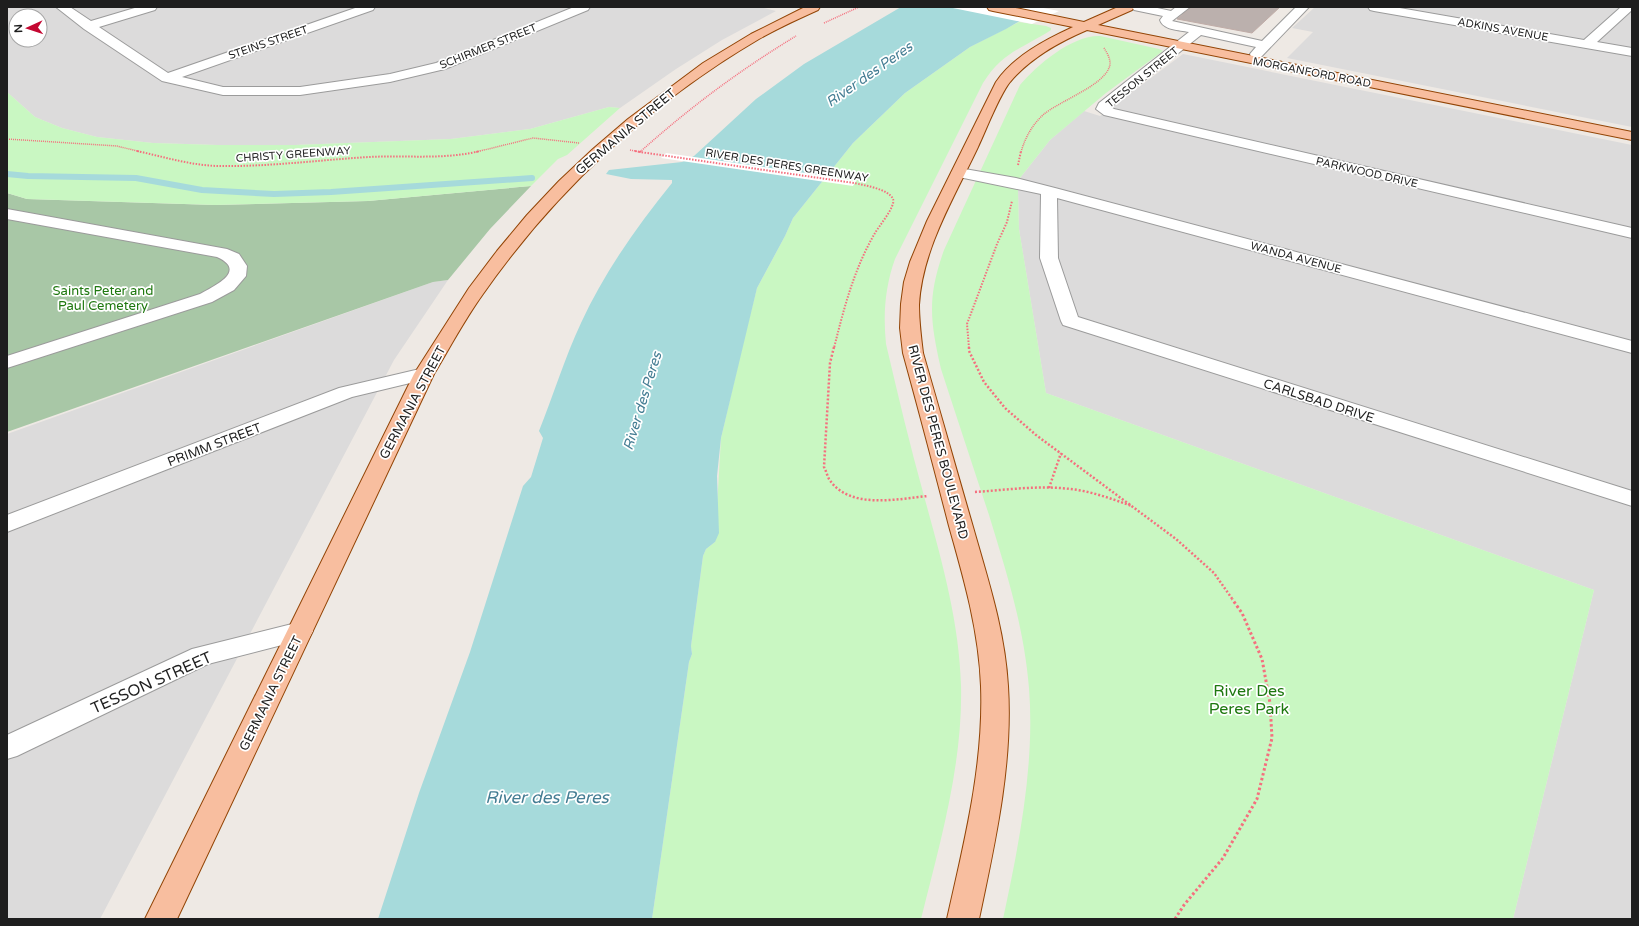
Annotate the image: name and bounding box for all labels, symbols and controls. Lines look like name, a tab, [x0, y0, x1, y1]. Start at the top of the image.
north arrow	[8, 8, 48, 48]
street label: ADKINS AVENUE	[1456, 15, 1549, 44]
street label: SCHIRMER STREET	[438, 21, 539, 72]
street label: STEINS STREET	[227, 23, 310, 62]
text: N	[12, 24, 25, 33]
water label: River des Peres	[823, 38, 917, 111]
street label: TESSON STREET	[1103, 44, 1181, 111]
street label: MORGANFORD ROAD	[1252, 55, 1372, 90]
street label: GERMANIA STREET	[572, 85, 679, 178]
street label: CHRISTY GREENWAY	[235, 144, 351, 165]
street label: RIVER DES PERES GREENWAY	[704, 146, 869, 185]
street label: PARKWOOD DRIVE	[1315, 154, 1419, 191]
street label: WANDA AVENUE	[1249, 239, 1343, 276]
park label: Saints Peter and Paul Cemetery	[53, 283, 153, 314]
street label: GERMANIA STREET	[376, 343, 450, 462]
street label: RIVER DES PERES BOULEVARD	[904, 343, 972, 541]
water label: River des Peres	[619, 349, 666, 452]
street label: CARLSBAD DRIVE	[1261, 376, 1376, 426]
street label: PRIMM STREET	[165, 420, 264, 470]
street label: GERMANIA STREET	[236, 633, 306, 754]
street label: TESSON STREET	[88, 647, 215, 719]
park label: River Des Peres Park	[1209, 681, 1290, 719]
water label: River des Peres	[485, 787, 611, 808]

